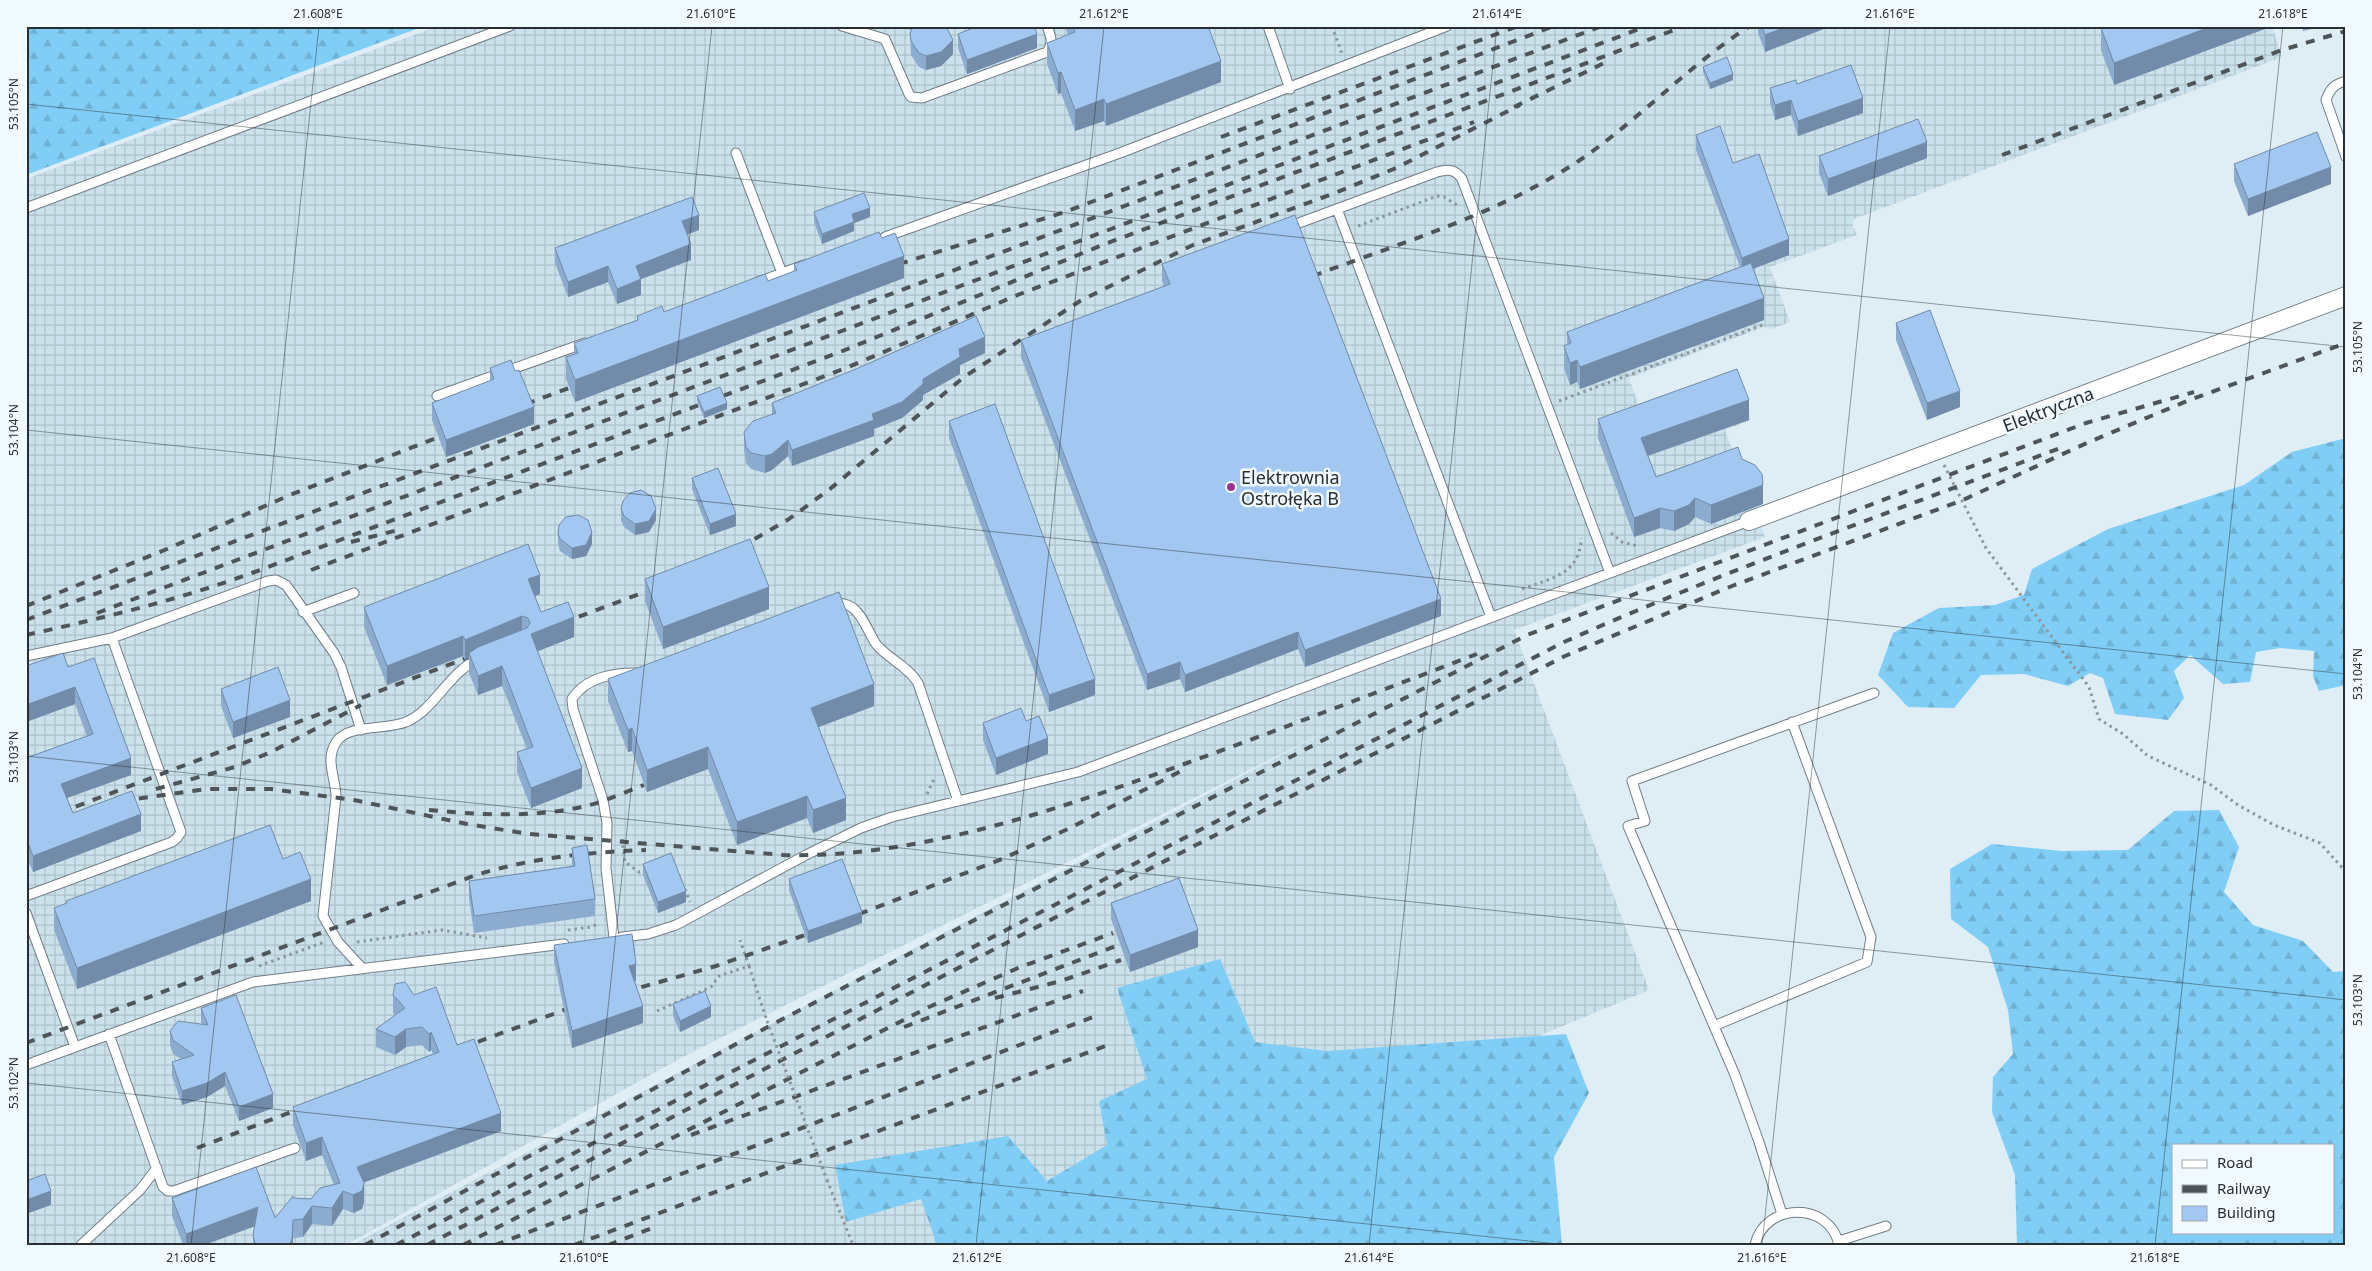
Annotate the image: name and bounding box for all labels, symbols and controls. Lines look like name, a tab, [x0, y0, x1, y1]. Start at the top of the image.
text: 21.608°E	[293, 5, 343, 22]
text: 21.610°E	[686, 5, 736, 22]
text: 21.612°E	[1079, 5, 1129, 22]
text: 21.614°E	[1472, 5, 1522, 22]
text: 21.616°E	[1865, 5, 1915, 22]
text: 21.618°E	[2258, 5, 2308, 22]
text: 53.105°N	[5, 78, 22, 130]
text: 53.105°N	[2349, 321, 2366, 373]
street label: Elektryczna	[1999, 381, 2097, 437]
text: 53.104°N	[5, 404, 22, 456]
place label: Elektrownia Ostrołęka B	[1241, 465, 1340, 510]
marker: Elektrownia Ostrołęka B	[1225, 481, 1237, 493]
text: 53.104°N	[2349, 648, 2366, 700]
text: 53.103°N	[5, 731, 22, 783]
text: 53.103°N	[2349, 974, 2366, 1026]
text: 53.102°N	[5, 1057, 22, 1109]
legend	[2172, 1144, 2334, 1234]
text: Road	[2217, 1152, 2253, 1172]
text: Railway	[2217, 1178, 2271, 1198]
text: Building	[2217, 1202, 2275, 1222]
text: 21.608°E	[166, 1249, 216, 1266]
text: 21.610°E	[559, 1249, 609, 1266]
text: 21.612°E	[952, 1249, 1002, 1266]
text: 21.614°E	[1344, 1249, 1394, 1266]
text: 21.616°E	[1737, 1249, 1787, 1266]
text: 21.618°E	[2130, 1249, 2180, 1266]

